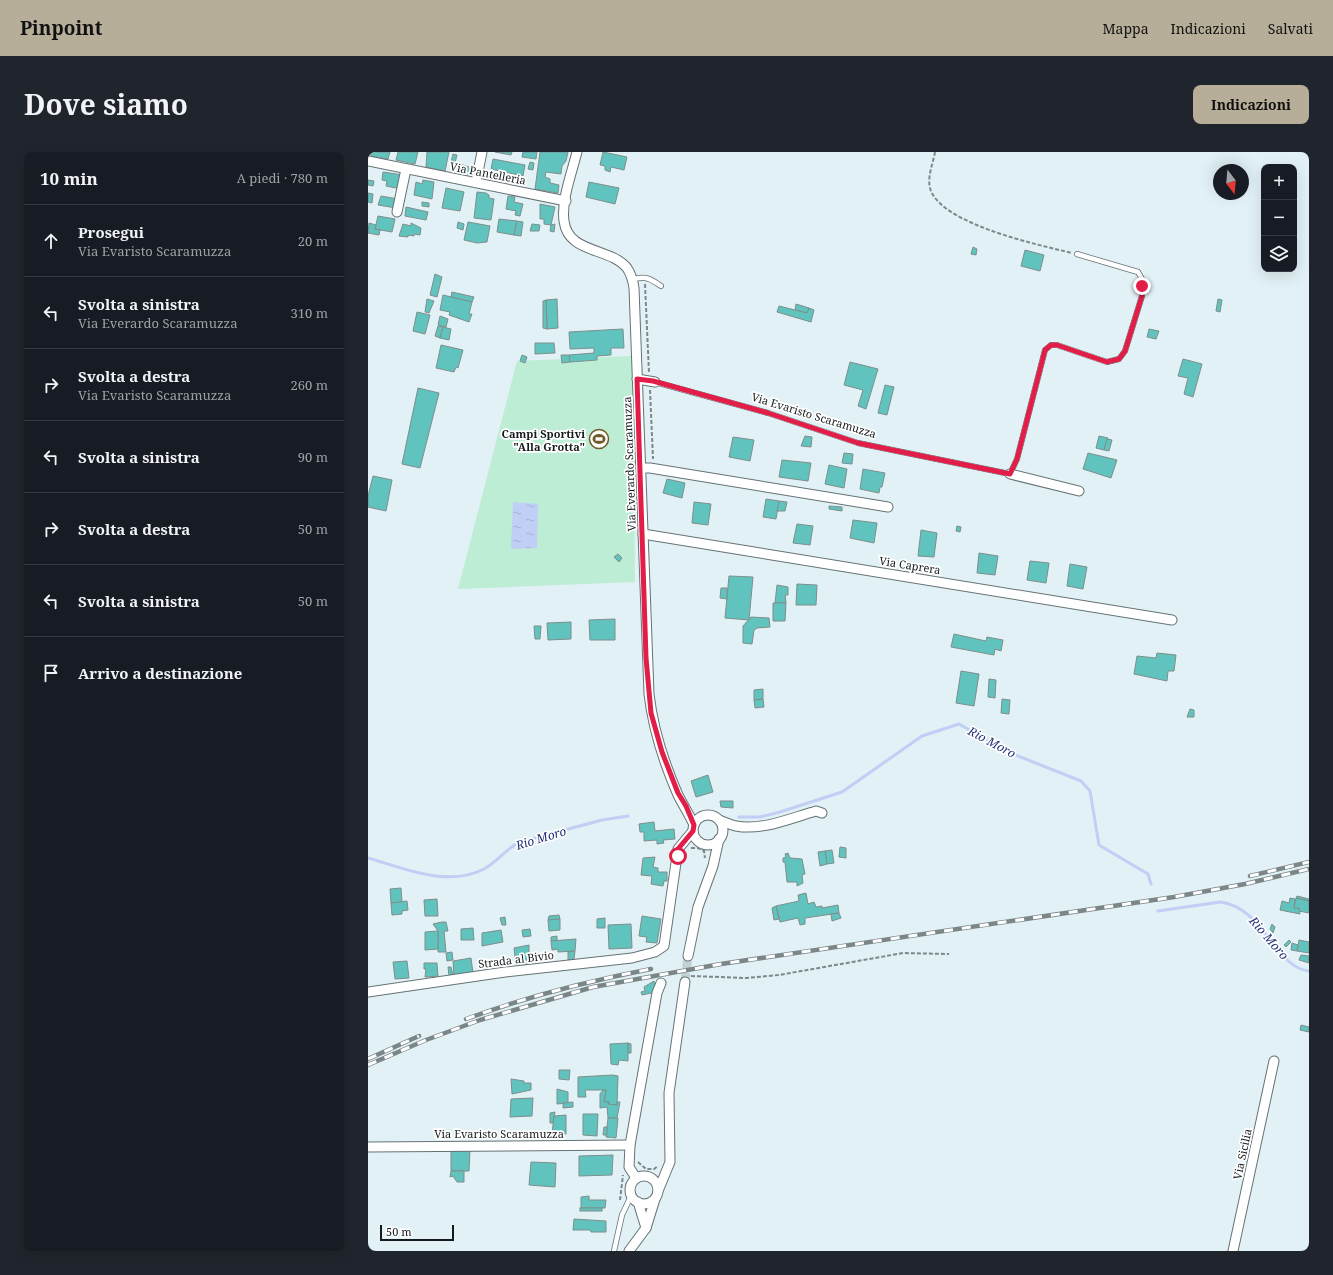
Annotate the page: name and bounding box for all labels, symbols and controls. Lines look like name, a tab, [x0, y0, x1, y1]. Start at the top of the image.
text: Pinpoint	[20, 15, 102, 41]
text: Mappa	[1102, 19, 1149, 38]
text: Indicazioni	[1171, 19, 1246, 38]
text: Salvati	[1268, 19, 1313, 38]
text: Dove siamo	[24, 85, 188, 123]
button: Indicazioni	[1193, 85, 1309, 124]
street label: Via Pantelleria	[449, 158, 527, 188]
north arrow	[1213, 164, 1249, 200]
map controls	[1261, 164, 1297, 272]
button: +	[1261, 164, 1297, 200]
text: 10 min	[40, 167, 98, 190]
text: A piedi · 780 m	[237, 169, 328, 187]
button: −	[1261, 200, 1297, 236]
text: Prosegui	[78, 222, 144, 242]
icon: ahead	[40, 230, 62, 252]
text: 20 m	[298, 232, 328, 250]
button: layers	[1261, 236, 1297, 272]
text: Via Evaristo Scaramuzza	[78, 242, 231, 260]
route end	[1133, 277, 1151, 295]
text: Svolta a sinistra	[78, 294, 200, 314]
icon: left	[40, 302, 62, 324]
text: 310 m	[291, 304, 328, 322]
text: Via Everardo Scaramuzza	[78, 314, 238, 332]
text: Svolta a destra	[78, 366, 190, 386]
icon: right	[40, 374, 62, 396]
text: 260 m	[291, 376, 328, 394]
text: Via Evaristo Scaramuzza	[78, 386, 231, 404]
street label: Via Evaristo Scaramuzza	[750, 389, 878, 441]
street label: Via Everardo Scaramuzza	[619, 396, 639, 532]
place label: Campi Sportivi "Alla Grotta"	[502, 426, 585, 454]
sports icon: Campi Sportivi "Alla Grotta"	[588, 428, 610, 450]
icon: left	[40, 446, 62, 468]
text: Svolta a sinistra	[78, 447, 200, 467]
text: 90 m	[298, 448, 328, 466]
icon: right	[40, 518, 62, 540]
text: Svolta a destra	[78, 519, 190, 539]
text: 50 m	[298, 520, 328, 538]
street label: Via Caprera	[878, 553, 942, 577]
icon: left	[40, 590, 62, 612]
text: Svolta a sinistra	[78, 591, 200, 611]
text: 50 m	[298, 592, 328, 610]
icon: arrive	[40, 662, 62, 684]
text: Arrivo a destinazione	[78, 663, 242, 683]
water label: Rio Moro	[964, 722, 1019, 762]
water label: Rio Moro	[513, 822, 568, 854]
route start	[669, 847, 687, 865]
water label: Rio Moro	[1245, 912, 1293, 963]
street label: Strada al Bivio	[477, 947, 555, 971]
street label: Via Evaristo Scaramuzza	[434, 1126, 564, 1141]
street label: Via Sicilia	[1229, 1127, 1255, 1181]
scale bar	[380, 1223, 454, 1242]
text: 50 m	[386, 1224, 412, 1239]

